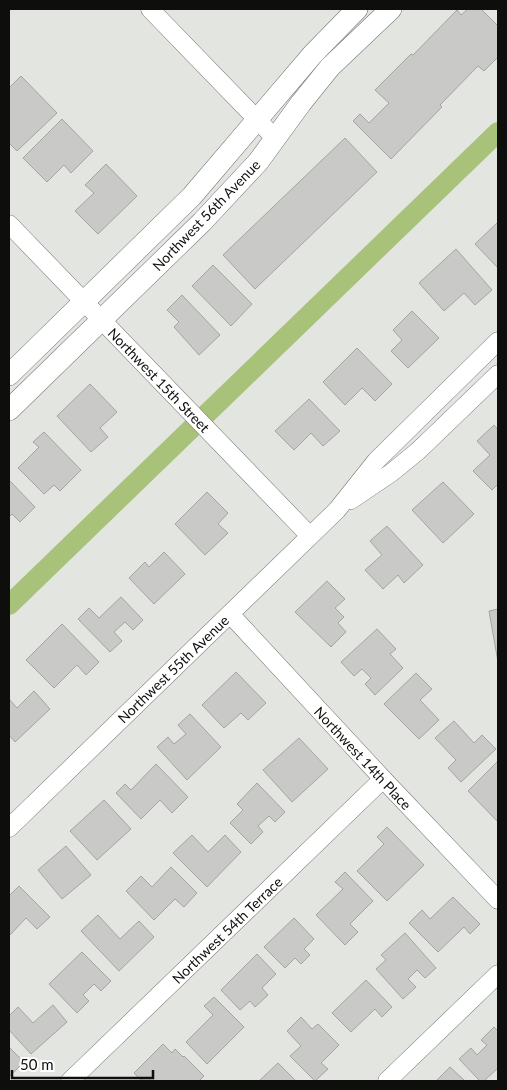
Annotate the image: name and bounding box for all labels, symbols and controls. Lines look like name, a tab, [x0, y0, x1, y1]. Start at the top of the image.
street label: Northwest 56th Avenue	[149, 156, 263, 274]
street label: Northwest 15th Street	[105, 324, 213, 436]
street label: Northwest 55th Avenue	[114, 612, 232, 726]
street label: Northwest 14th Place	[311, 703, 415, 813]
street label: Northwest 54th Terrace	[168, 873, 286, 987]
scale bar	[12, 1048, 154, 1080]
text: 50 m	[20, 1055, 54, 1073]

